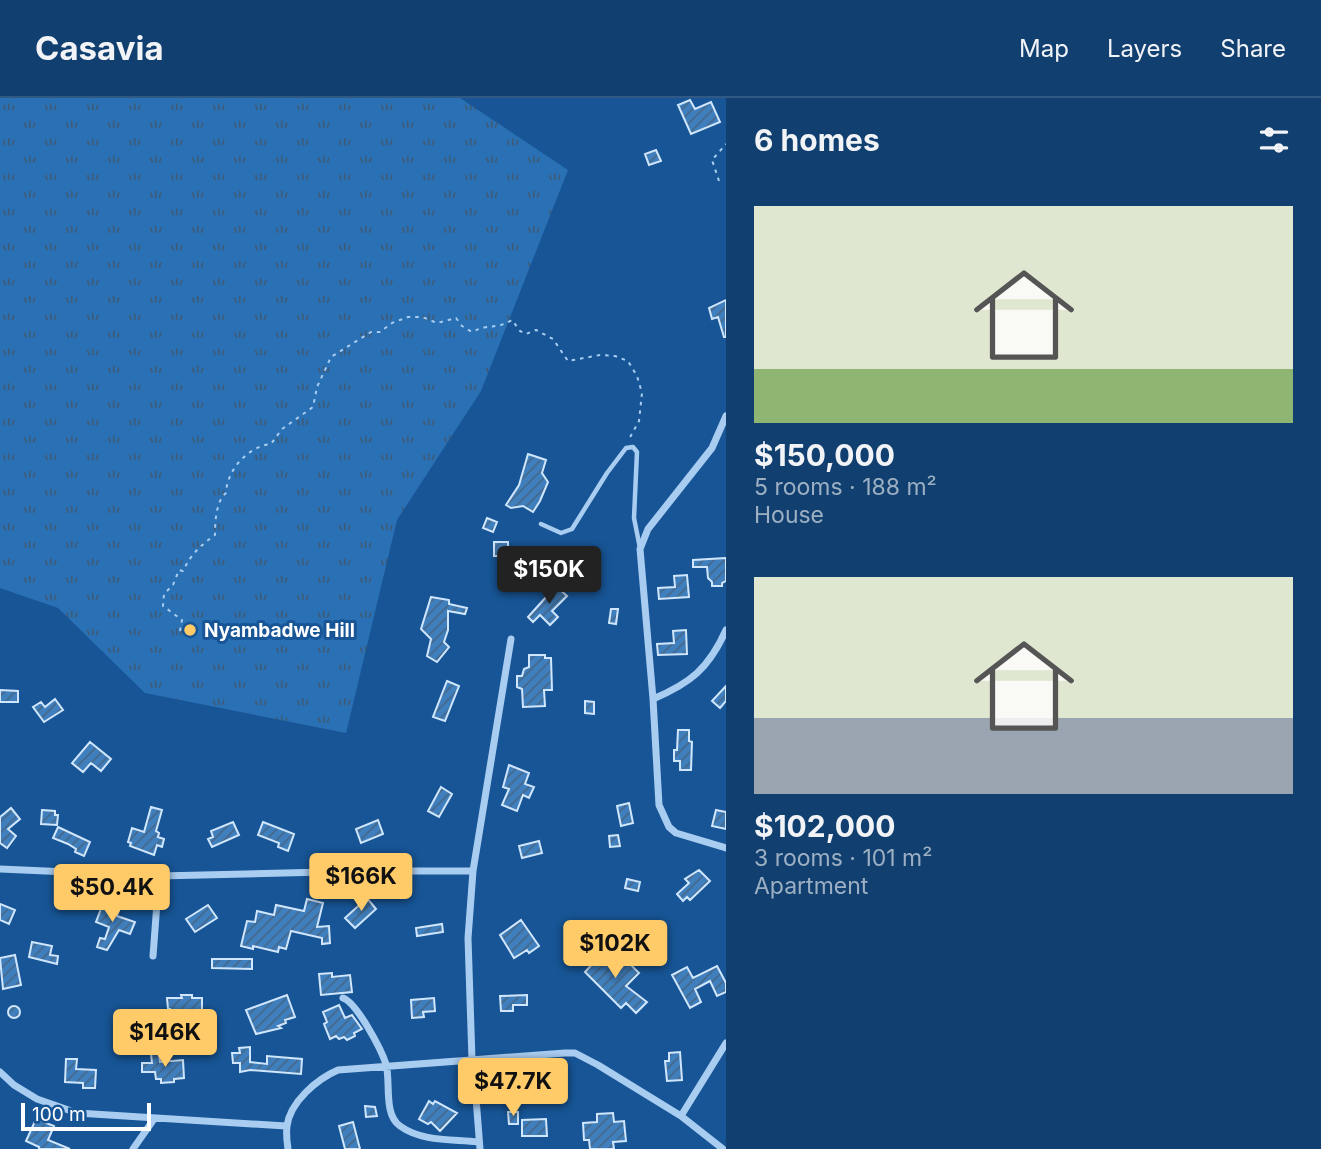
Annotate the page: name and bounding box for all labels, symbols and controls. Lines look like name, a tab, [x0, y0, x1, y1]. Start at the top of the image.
text: Casavia	[35, 28, 164, 68]
text: Map	[1019, 34, 1069, 63]
text: Layers	[1107, 34, 1182, 63]
text: Share	[1220, 34, 1286, 63]
icon: filters	[1255, 121, 1293, 159]
text: 6 homes	[754, 122, 880, 158]
icon: home	[961, 252, 1087, 378]
text: $150,000	[754, 437, 895, 473]
text: 5 rooms · 188 m²	[754, 473, 937, 501]
text: House	[754, 501, 824, 529]
pin: $150K	[500, 546, 598, 606]
text: $150K	[513, 555, 585, 583]
place label: Nyambadwe Hill	[204, 619, 355, 642]
marker: Nyambadwe Hill	[182, 622, 198, 638]
icon: home	[961, 623, 1087, 749]
text: $102,000	[754, 808, 896, 844]
text: 3 rooms · 101 m²	[754, 844, 932, 872]
pin: $166K	[312, 854, 410, 913]
text: $166K	[325, 862, 397, 890]
pin: $50.4K	[55, 864, 169, 924]
text: Apartment	[754, 872, 868, 900]
text: $50.4K	[70, 873, 154, 901]
pin: $102K	[566, 920, 664, 980]
text: $102K	[579, 929, 651, 957]
pin: $146K	[116, 1010, 214, 1069]
text: $146K	[129, 1018, 201, 1046]
pin: $47.7K	[456, 1058, 570, 1118]
text: $47.7K	[474, 1067, 552, 1095]
scale bar	[21, 1100, 150, 1132]
text: 100 m	[32, 1103, 86, 1126]

